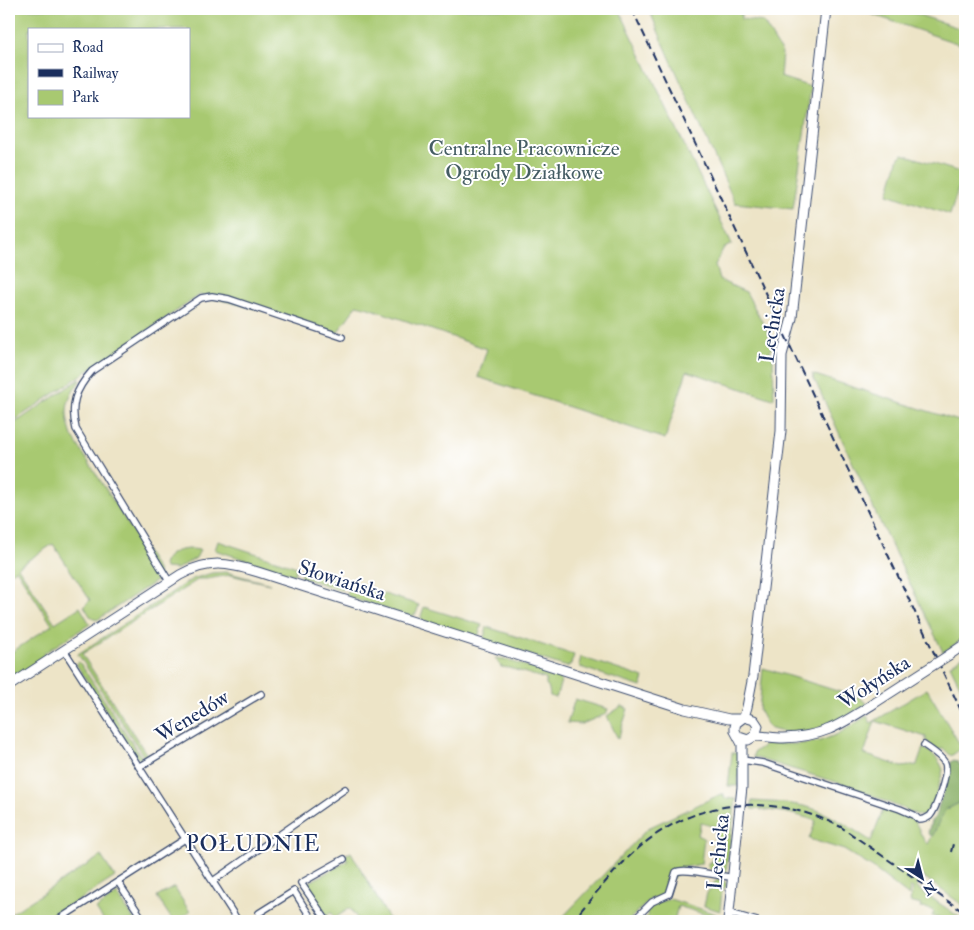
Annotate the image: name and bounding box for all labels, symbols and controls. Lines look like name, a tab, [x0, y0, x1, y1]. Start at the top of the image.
legend	[28, 28, 190, 118]
text: Road	[72, 38, 104, 57]
text: Railway	[72, 64, 119, 83]
text: Park	[72, 88, 99, 107]
park label: Centralne Pracownicze Ogrody Działkowe	[428, 135, 620, 186]
street label: Lechicka	[753, 285, 792, 365]
street label: Słowiańska	[295, 554, 389, 607]
street label: Wołyńska	[832, 649, 916, 716]
street label: Wenedów	[150, 683, 235, 749]
street label: Lechicka	[701, 813, 736, 891]
district label: POŁUDNIE	[186, 830, 320, 858]
north arrow	[896, 852, 946, 902]
text: N	[919, 877, 940, 899]

